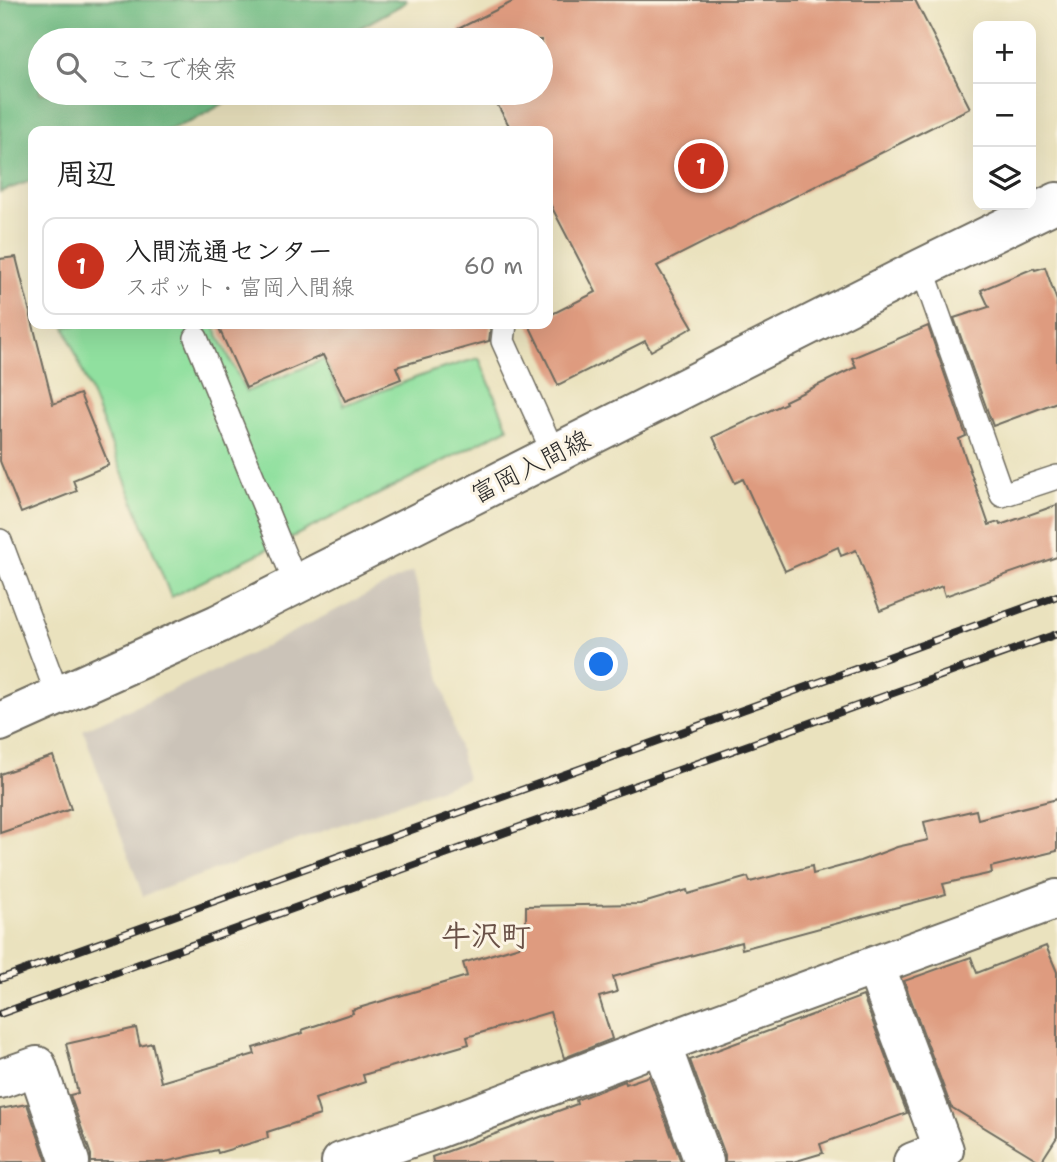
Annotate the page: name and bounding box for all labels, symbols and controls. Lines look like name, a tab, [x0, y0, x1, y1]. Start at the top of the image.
map controls	[973, 21, 1036, 210]
button: +	[973, 21, 1036, 84]
search box	[28, 28, 553, 105]
icon: search	[52, 48, 90, 86]
text: ここで検索	[108, 51, 238, 86]
button: −	[973, 84, 1036, 147]
pin: 1	[678, 140, 724, 192]
button: layers	[973, 147, 1036, 210]
text: 周辺	[56, 153, 116, 194]
text: 入間流通センター	[125, 233, 333, 268]
text: 1	[76, 251, 86, 281]
text: 60 m	[464, 251, 523, 281]
text: スポット · 富岡入間線	[125, 272, 354, 302]
street label: 富岡入間線	[464, 421, 596, 511]
your location	[584, 647, 618, 681]
district label: 牛沢町	[441, 915, 531, 956]

